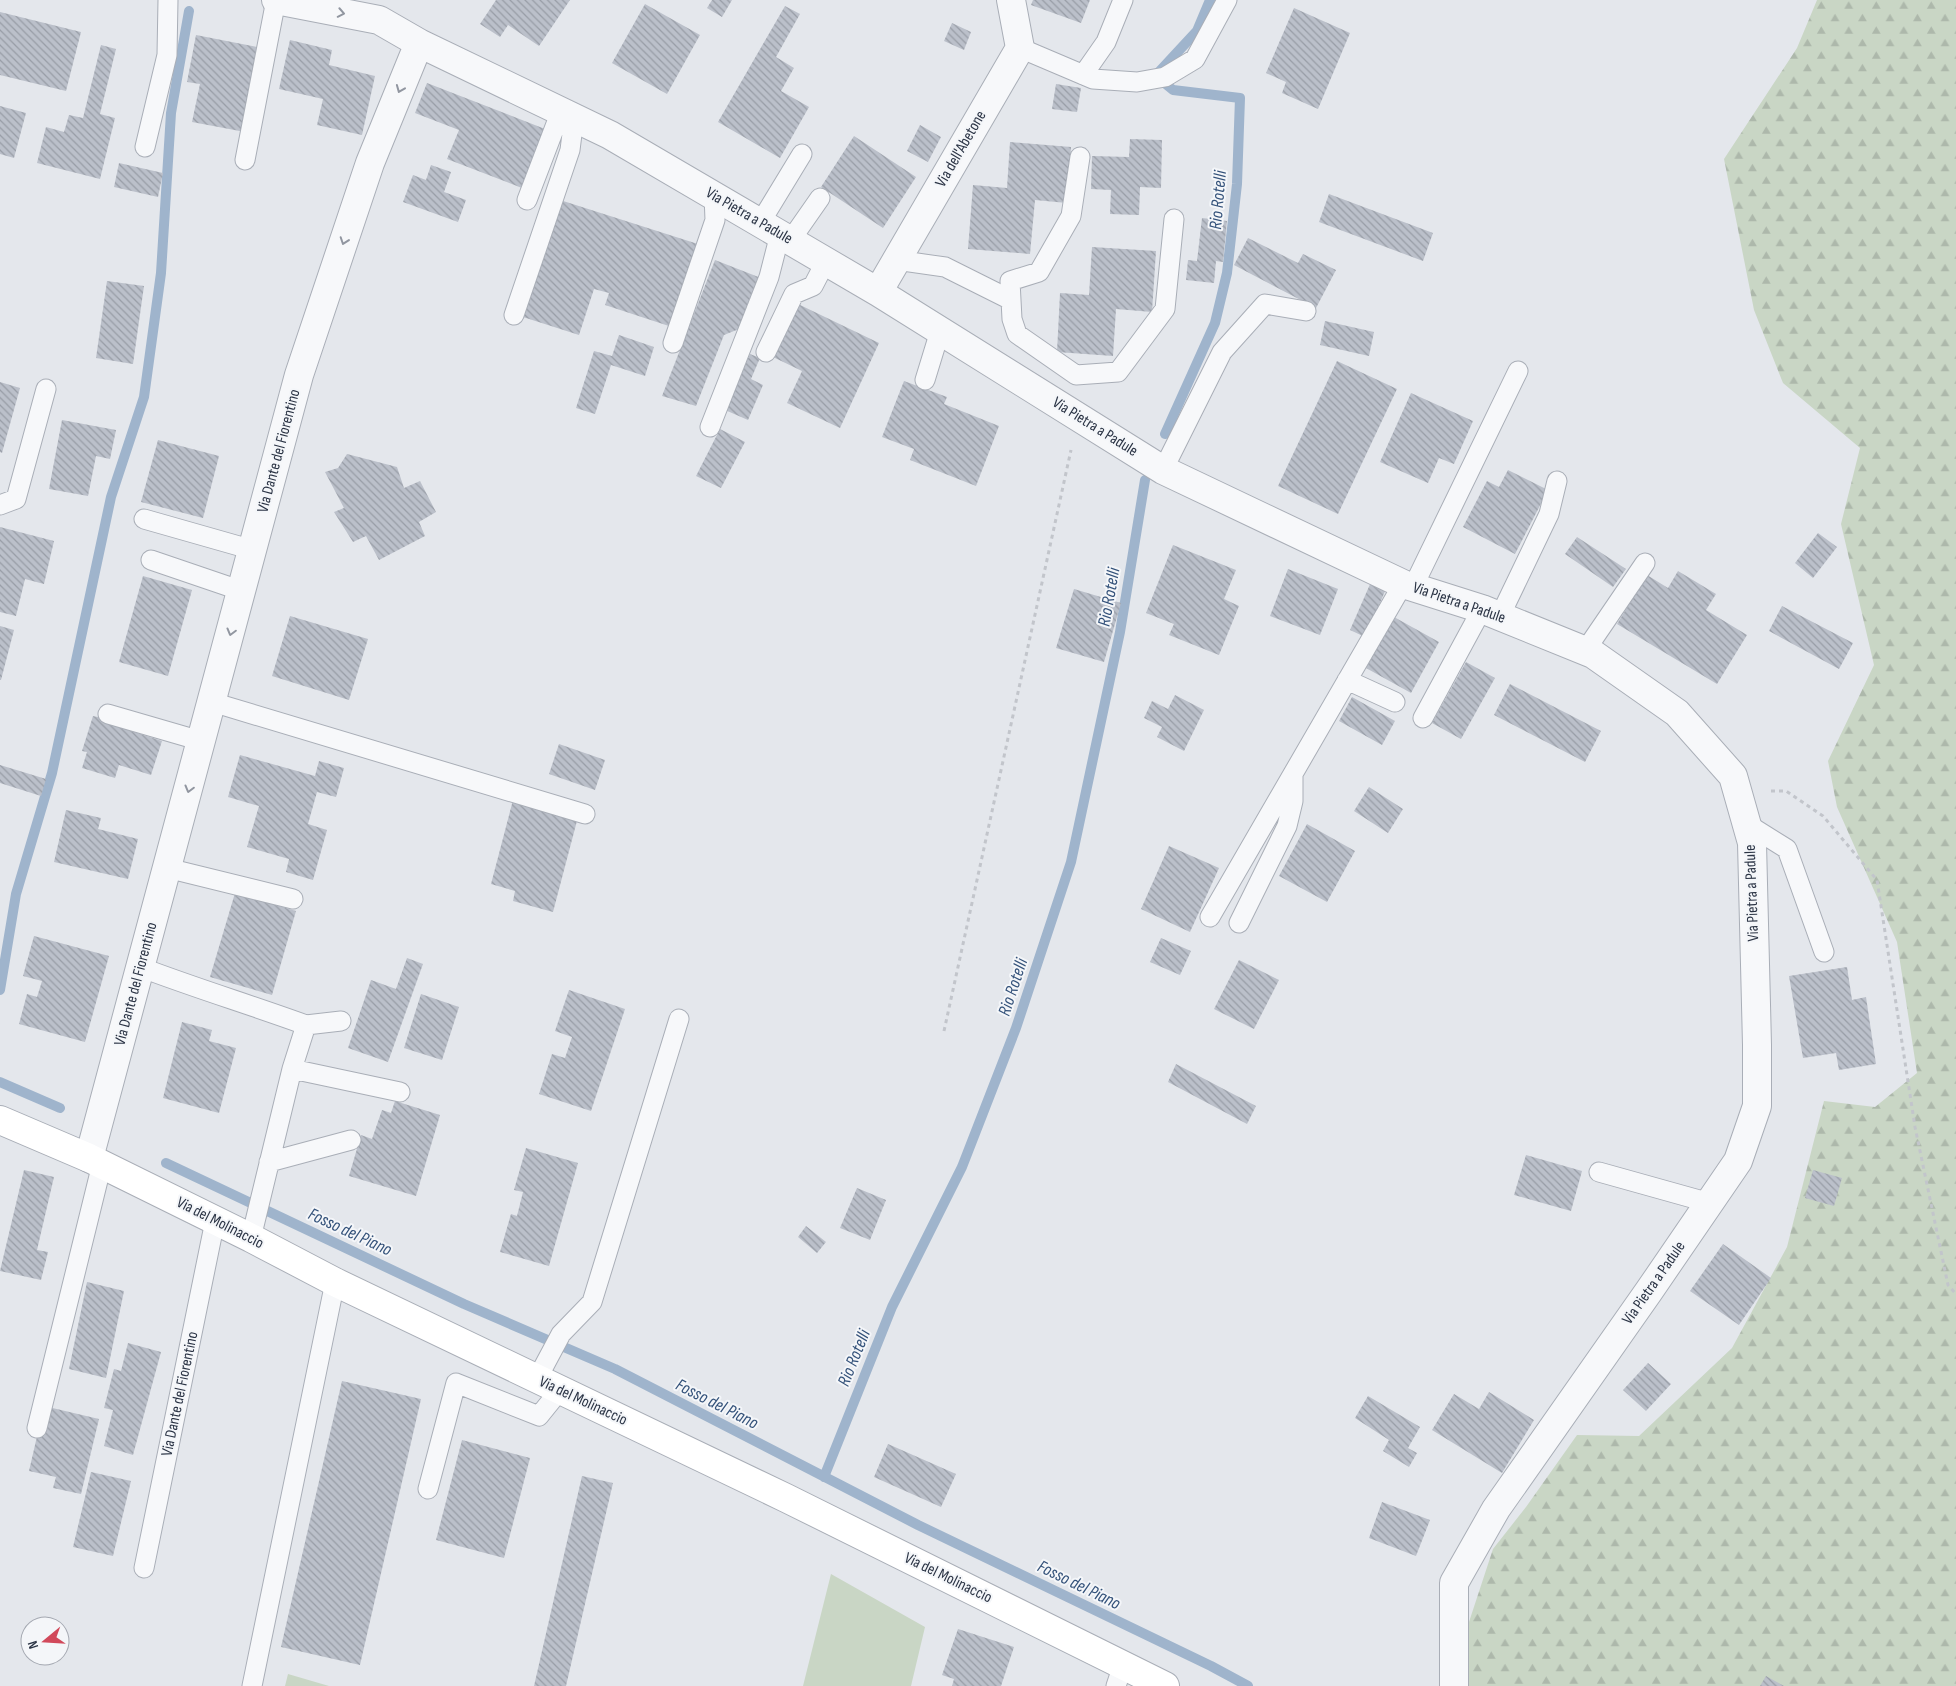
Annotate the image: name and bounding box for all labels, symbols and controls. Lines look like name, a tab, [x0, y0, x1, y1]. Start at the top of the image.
one-way arrow	[337, 7, 346, 18]
one-way arrow	[396, 84, 407, 93]
street label: Via dell'Abetone	[931, 107, 991, 191]
water label: Rio Rotelli	[1205, 169, 1231, 230]
street label: Via Pietra a Padule	[702, 183, 796, 249]
one-way arrow	[340, 236, 350, 245]
street label: Via Dante del Fiorentino	[253, 387, 305, 515]
street label: Via Pietra a Padule	[1049, 393, 1141, 461]
water label: Rio Rotelli	[1094, 565, 1125, 628]
street label: Via Pietra a Padule	[1410, 578, 1508, 628]
one-way arrow	[226, 628, 236, 636]
one-way arrow	[184, 785, 194, 793]
street label: Via Pietra a Padule	[1741, 844, 1763, 942]
street label: Via Dante del Fiorentino	[110, 920, 162, 1048]
water label: Rio Rotelli	[994, 955, 1032, 1018]
street label: Via del Molinaccio	[173, 1193, 267, 1253]
water label: Fosso del Piano	[305, 1204, 396, 1261]
street label: Via Pietra a Padule	[1618, 1238, 1690, 1328]
water label: Rio Rotelli	[833, 1326, 875, 1389]
street label: Via Dante del Fiorentino	[157, 1330, 203, 1458]
street label: Via del Molinaccio	[536, 1372, 630, 1430]
water label: Fosso del Piano	[672, 1374, 762, 1434]
street label: Via del Molinaccio	[901, 1549, 995, 1607]
water label: Fosso del Piano	[1034, 1556, 1125, 1614]
north arrow	[20, 1616, 70, 1666]
text: N	[24, 1639, 42, 1651]

